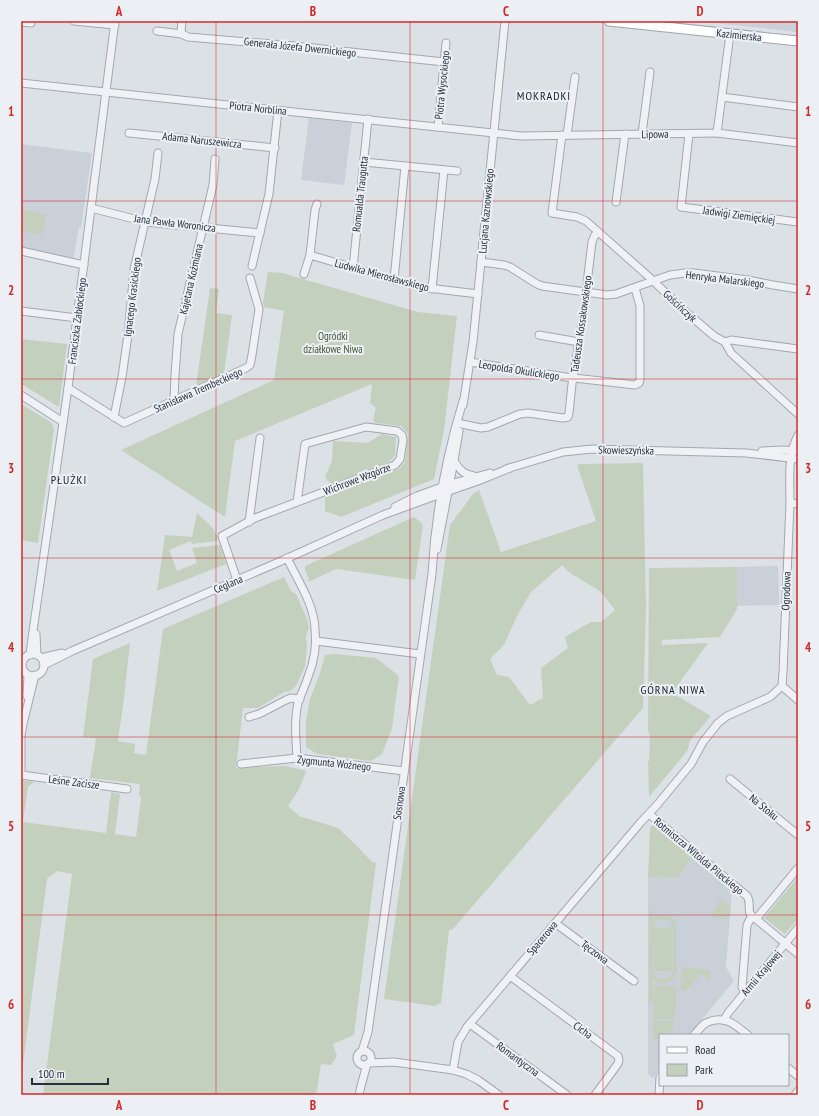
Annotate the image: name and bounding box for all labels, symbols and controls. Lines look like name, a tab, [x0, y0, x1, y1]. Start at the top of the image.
text: A	[115, 3, 123, 20]
text: B	[310, 3, 316, 20]
text: C	[503, 3, 509, 20]
text: D	[697, 3, 704, 20]
street label: Kazimierska	[716, 26, 762, 44]
street label: Generała Józefa Dwernickiego	[243, 34, 357, 60]
street label: Piotra Wysockiego	[431, 50, 453, 120]
district label: MOKRADKI	[517, 88, 571, 103]
street label: Piotra Norblina	[229, 98, 287, 118]
text: 1	[8, 103, 14, 120]
text: 1	[805, 103, 811, 120]
street label: Lipowa	[641, 127, 669, 141]
street label: Adama Naruszewicza	[162, 129, 242, 151]
street label: Romualda Traugutta	[349, 156, 371, 232]
street label: Lucjana Kaznowskiego	[475, 168, 497, 254]
street label: Jadwigi Ziemięckiej	[701, 203, 776, 227]
street label: Jana Pawła Woronicza	[132, 211, 217, 235]
street label: Kajetana Koźmiana	[176, 242, 206, 316]
street label: Ignacego Krasickiego	[120, 256, 144, 337]
street label: Ludwika Mierosławskiego	[333, 256, 431, 294]
street label: Henryka Malarskiego	[685, 267, 765, 291]
street label: Tadeusza Kossakowskiego	[567, 274, 595, 374]
street label: Franciszka Zabłockiego	[65, 277, 89, 365]
text: 2	[8, 282, 14, 299]
text: 2	[805, 282, 811, 299]
street label: Gościńczyk	[660, 287, 700, 326]
park label: Ogródki działkowe Niwa	[303, 329, 363, 356]
street label: Leopolda Okulickiego	[478, 357, 561, 383]
street label: Stanisława Trembeckiego	[152, 364, 245, 416]
street label: Skowieszyńska	[598, 443, 654, 457]
text: 3	[8, 460, 14, 477]
street label: Wichrowe Wzgórze	[321, 460, 393, 498]
text: 3	[805, 460, 811, 477]
district label: PŁUŻKI	[51, 472, 87, 487]
street label: Ogrodowa	[778, 571, 794, 611]
street label: Ceglana	[211, 572, 245, 596]
text: 4	[8, 639, 15, 656]
text: 4	[805, 639, 812, 656]
district label: GÓRNA NIWA	[640, 682, 706, 697]
street label: Zygmunta Woźnego	[296, 752, 372, 774]
street label: Leśne Zacisze	[48, 772, 101, 792]
street label: Sosnowa	[390, 785, 408, 821]
street label: Na Stoku	[746, 791, 782, 823]
street label: Rotmistrza Witolda Pileckiego	[651, 814, 747, 898]
text: 5	[8, 818, 14, 835]
text: 5	[805, 818, 811, 835]
street label: Spacerowa	[524, 918, 560, 958]
street label: Tęczowa	[578, 937, 612, 967]
street label: Armii Krajowej	[738, 947, 784, 999]
text: 6	[8, 996, 14, 1013]
text: 6	[805, 996, 811, 1013]
street label: Cicha	[571, 1018, 595, 1042]
legend	[659, 1034, 789, 1086]
street label: Romantyczna	[494, 1039, 542, 1079]
text: Road	[695, 1042, 715, 1057]
scale bar	[32, 1060, 108, 1086]
text: Park	[695, 1062, 713, 1077]
text: 100 m	[38, 1066, 65, 1081]
text: A	[115, 1097, 123, 1114]
text: B	[310, 1097, 316, 1114]
text: C	[503, 1097, 509, 1114]
text: D	[697, 1097, 704, 1114]

